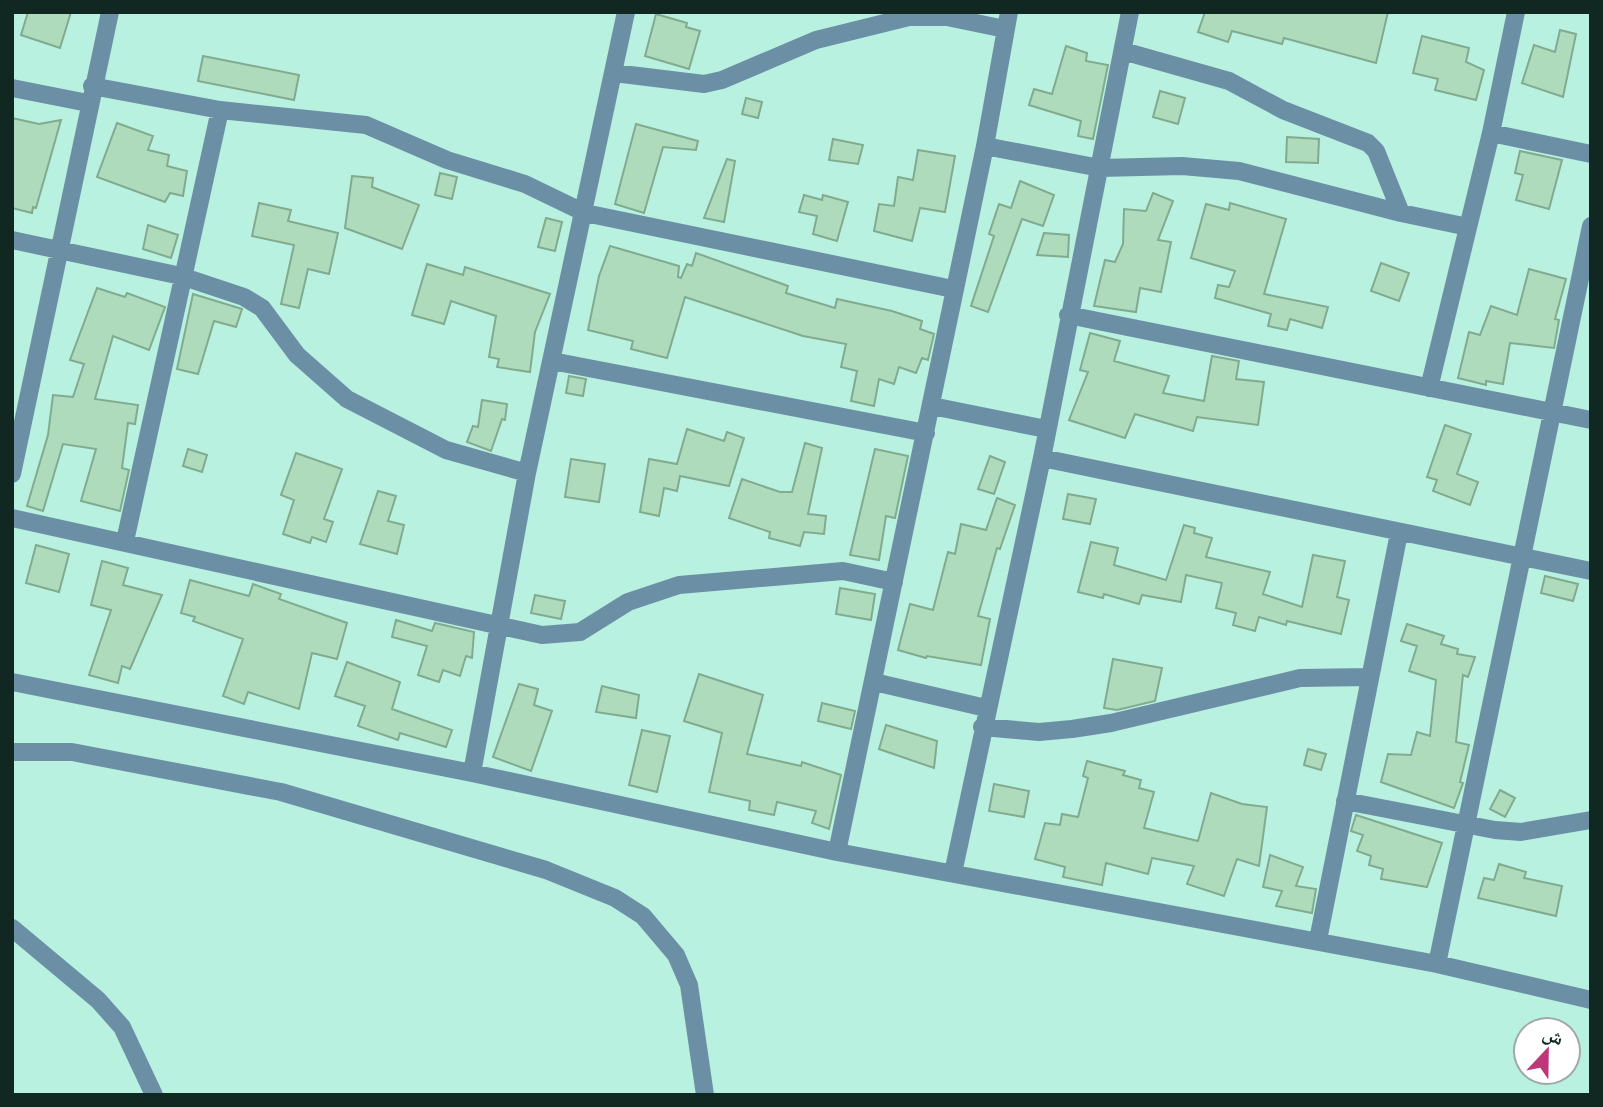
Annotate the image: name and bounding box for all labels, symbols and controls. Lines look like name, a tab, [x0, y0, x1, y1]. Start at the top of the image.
north arrow	[1512, 1016, 1582, 1086]
text: ش	[1540, 1020, 1567, 1050]

